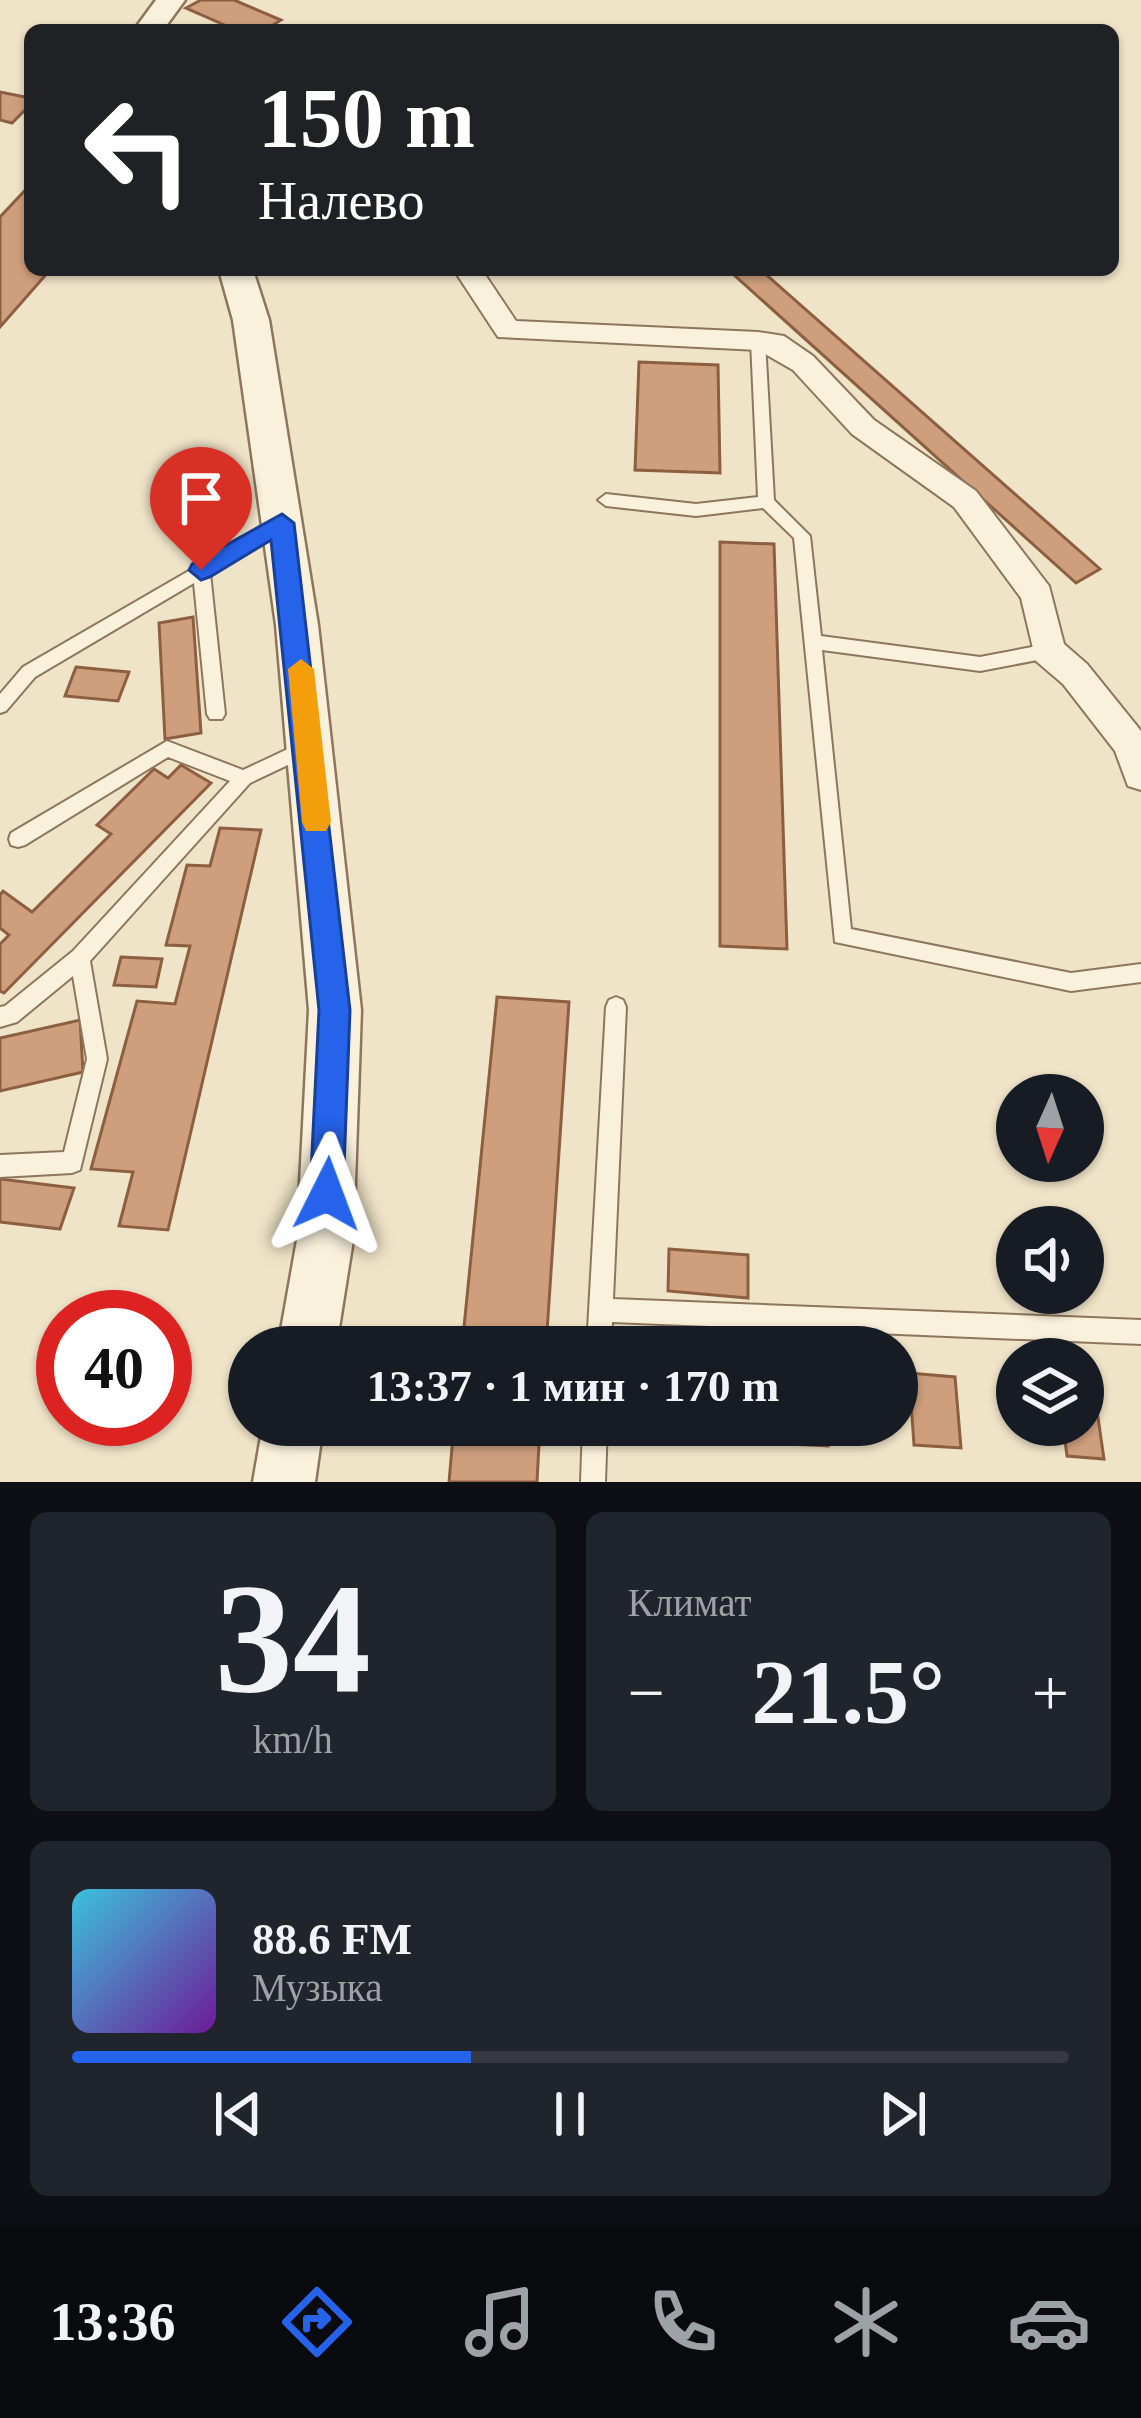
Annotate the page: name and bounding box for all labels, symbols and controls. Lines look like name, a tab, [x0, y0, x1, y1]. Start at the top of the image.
icon: left	[60, 72, 216, 228]
text: 150 m	[258, 72, 475, 165]
text: Налево	[258, 171, 424, 231]
pin	[150, 447, 252, 570]
icon: arrive	[168, 465, 234, 531]
north arrow	[996, 1074, 1104, 1182]
map controls	[996, 1074, 1104, 1446]
position arrow	[264, 1131, 390, 1257]
button: sound	[996, 1206, 1104, 1314]
speed limit sign: 40	[36, 1290, 192, 1446]
button: layers	[996, 1338, 1104, 1446]
text: 13:37 · 1 мин · 170 m	[367, 1361, 779, 1411]
text: 34	[215, 1552, 371, 1725]
text: Климат	[628, 1581, 752, 1624]
text: 21.5°	[752, 1643, 945, 1742]
text: −	[628, 1656, 665, 1729]
text: +	[1032, 1656, 1069, 1729]
text: km/h	[253, 1718, 333, 1761]
text: 88.6 FM	[252, 1914, 412, 1964]
text: Музыка	[252, 1966, 382, 2009]
icon: previous	[205, 2081, 271, 2147]
icon: pause	[537, 2081, 603, 2147]
icon: next	[870, 2081, 936, 2147]
icon: directions	[275, 2280, 359, 2364]
icon: music	[458, 2280, 542, 2364]
icon: phone	[641, 2280, 725, 2364]
icon: climate	[824, 2280, 908, 2364]
icon: car	[1007, 2280, 1091, 2364]
text: 13:36	[50, 2292, 176, 2352]

